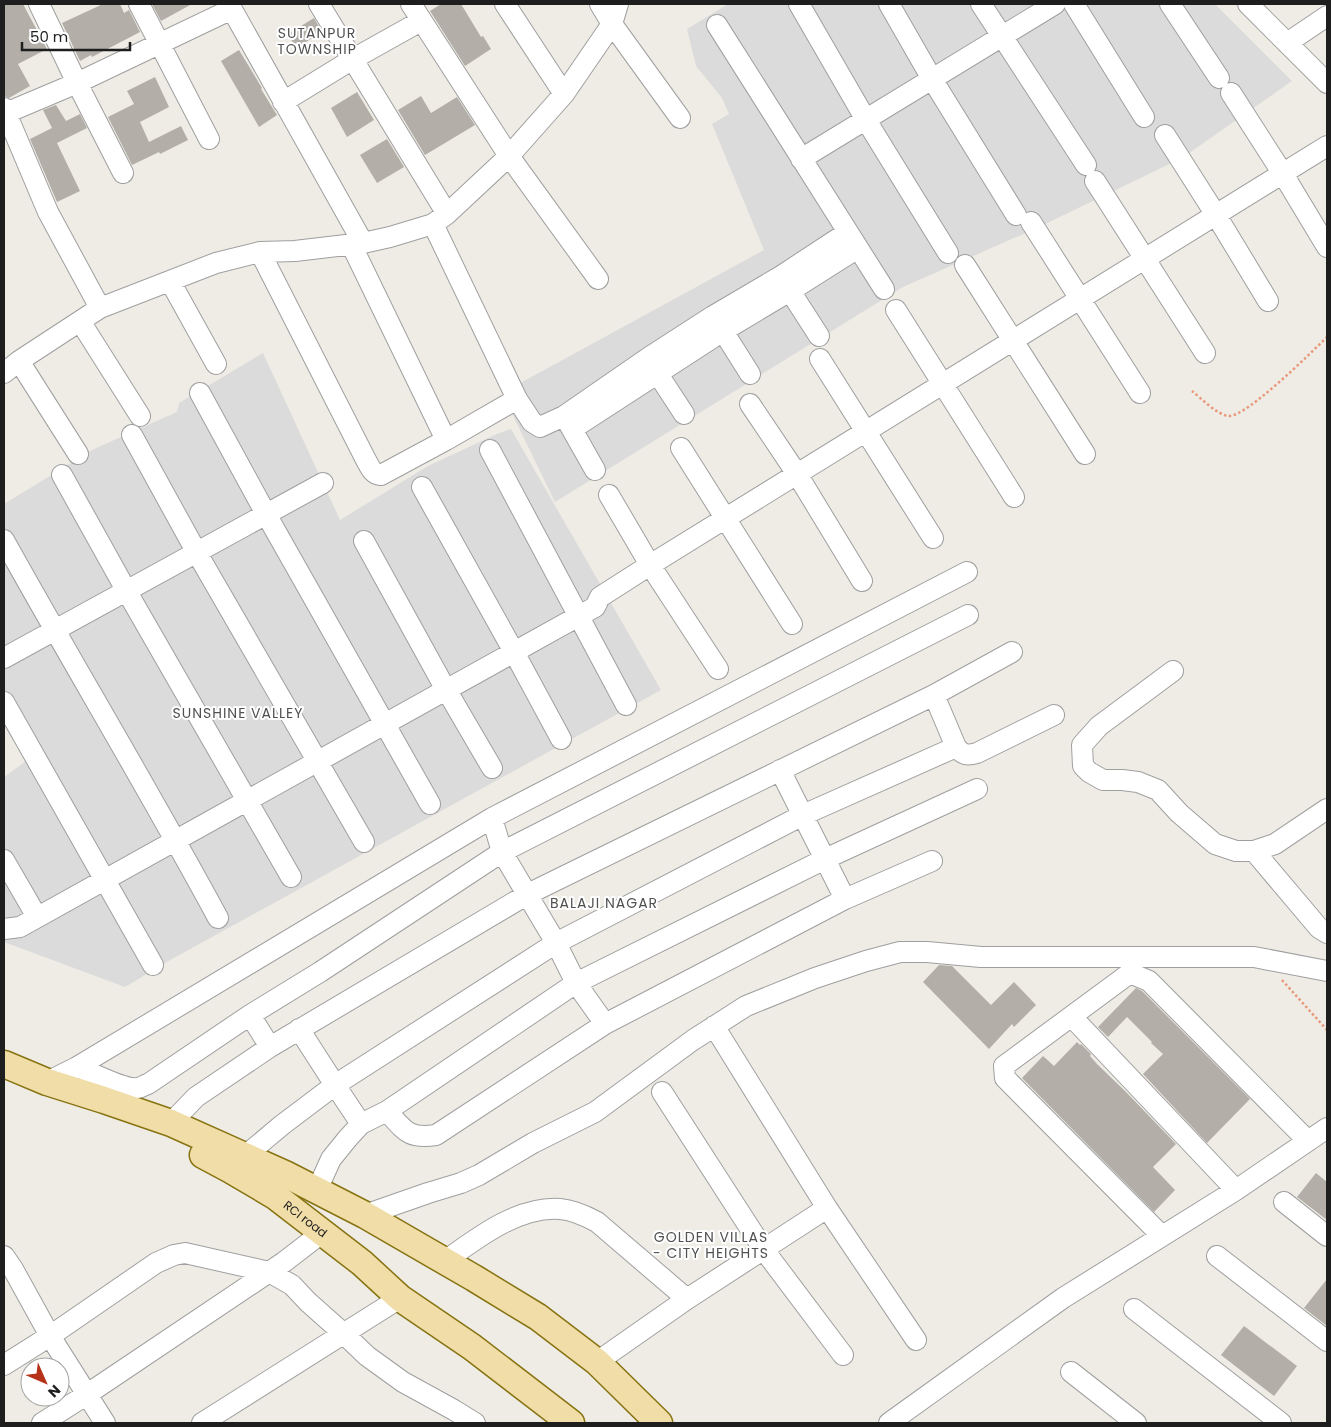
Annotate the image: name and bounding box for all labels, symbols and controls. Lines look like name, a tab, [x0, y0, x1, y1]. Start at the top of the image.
scale bar	[22, 20, 130, 52]
district label: SUTANPUR TOWNSHIP	[277, 23, 357, 59]
text: 50 m	[30, 26, 68, 47]
district label: SUNSHINE VALLEY	[173, 703, 303, 723]
district label: BALAJI NAGAR	[550, 893, 658, 913]
street label: RCI road	[280, 1197, 331, 1241]
district label: GOLDEN VILLAS - CITY HEIGHTS	[653, 1227, 769, 1263]
north arrow	[20, 1357, 70, 1407]
text: N	[43, 1380, 65, 1402]

